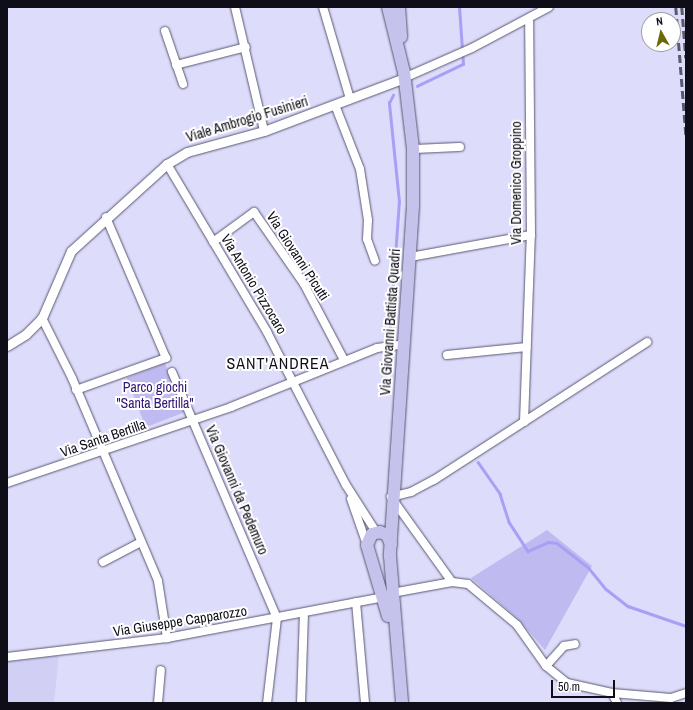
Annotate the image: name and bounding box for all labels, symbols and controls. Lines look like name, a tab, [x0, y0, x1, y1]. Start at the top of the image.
north arrow	[641, 12, 681, 52]
text: N	[655, 14, 664, 28]
street label: Viale Ambrogio Fusinieri	[184, 92, 310, 146]
street label: Via Domenico Groppino	[508, 121, 524, 245]
street label: Via Giovanni Picutti	[263, 208, 333, 304]
street label: Via Antonio Pizzocaro	[217, 231, 291, 337]
street label: Via Giovanni Battista Quadri	[376, 248, 404, 396]
district label: SANT'ANDREA	[226, 353, 330, 373]
park label: Parco giochi "Santa Bertilla"	[116, 379, 194, 412]
street label: Via Santa Bertilla	[58, 416, 148, 460]
street label: Via Giovanni da Pedemuro	[202, 423, 272, 557]
street label: Via Giuseppe Capparozzo	[112, 602, 248, 640]
scale bar	[553, 672, 617, 698]
text: 50 m	[558, 679, 580, 695]

